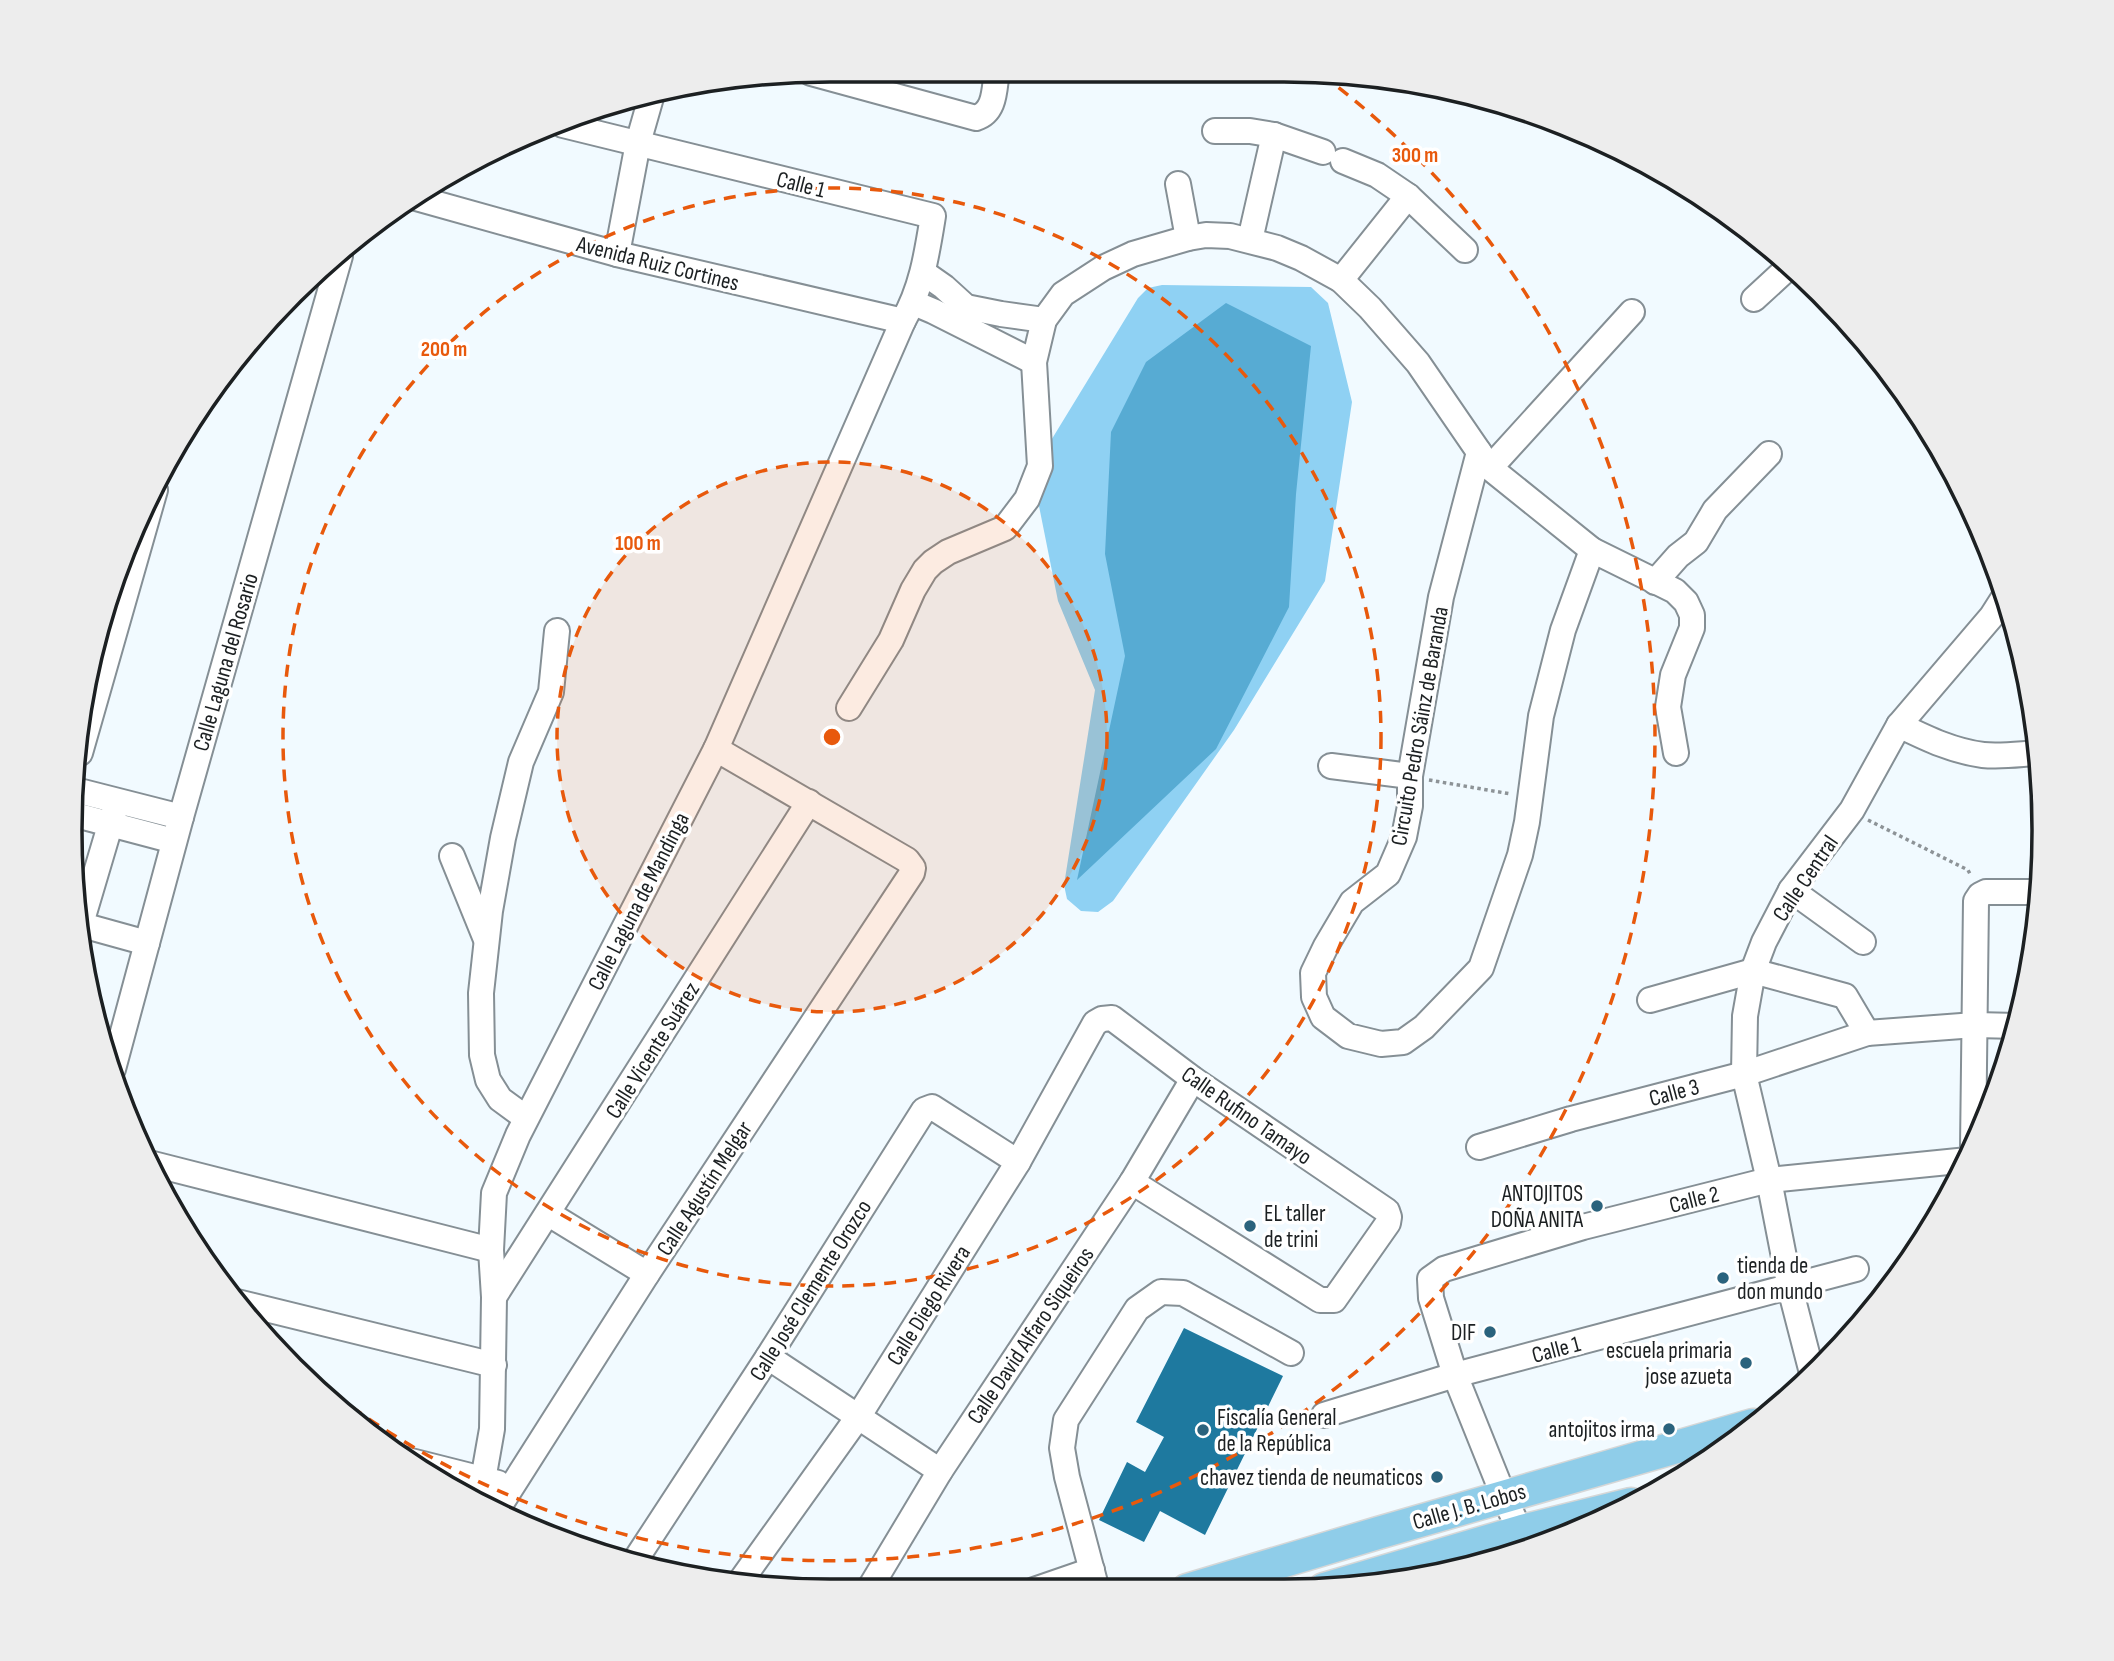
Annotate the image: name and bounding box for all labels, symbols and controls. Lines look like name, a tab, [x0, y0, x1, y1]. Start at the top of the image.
text: 300 m	[1392, 143, 1438, 168]
street label: Calle 1	[774, 165, 828, 204]
street label: Avenida Ruiz Cortines	[573, 230, 742, 298]
text: 200 m	[421, 337, 467, 362]
text: 100 m	[615, 531, 661, 556]
street label: Calle Laguna del Rosario	[187, 570, 265, 754]
street label: Circuito Pedro Sáinz de Baranda	[1385, 604, 1455, 848]
centre of rings	[820, 725, 844, 749]
street label: Calle Laguna de Mandinga	[582, 808, 696, 995]
street label: Calle Central	[1767, 830, 1845, 927]
street label: Calle Vicente Suárez	[600, 977, 706, 1124]
street label: Calle Rufino Tamayo	[1176, 1061, 1317, 1171]
street label: Calle 3	[1646, 1073, 1702, 1113]
street label: Calle Agustín Melgar	[651, 1116, 759, 1261]
place label: ANTOJITOS DOÑA ANITA	[1491, 1180, 1583, 1234]
street label: Calle 2	[1666, 1180, 1722, 1220]
street label: Calle José Clemente Orozco	[744, 1195, 878, 1386]
marker: ANTOJITOS DOÑA ANITA	[1589, 1198, 1605, 1214]
place label: EL taller de trini	[1264, 1200, 1326, 1254]
marker: EL taller de trini	[1242, 1218, 1258, 1234]
street label: Calle Diego Rivera	[881, 1240, 977, 1371]
street label: Calle David Alfaro Siqueiros	[961, 1242, 1100, 1429]
place label: tienda de don mundo	[1737, 1252, 1823, 1306]
marker: tienda de don mundo	[1715, 1270, 1731, 1286]
place label: DIF	[1451, 1319, 1476, 1347]
marker: DIF	[1482, 1324, 1498, 1340]
street label: Calle 1	[1529, 1330, 1584, 1370]
place label: escuela primaria jose azueta	[1606, 1337, 1732, 1391]
marker: escuela primaria jose azueta	[1738, 1355, 1754, 1371]
place label: Fiscalía General de la República	[1217, 1404, 1337, 1458]
place label: antojitos irma	[1549, 1416, 1655, 1444]
marker: antojitos irma	[1661, 1421, 1677, 1437]
marker: Fiscalía General de la República	[1195, 1422, 1211, 1438]
place label: chavez tienda de neumaticos	[1200, 1464, 1423, 1492]
marker: chavez tienda de neumaticos	[1429, 1469, 1445, 1485]
street label: Calle J. B. Lobos	[1409, 1477, 1529, 1536]

